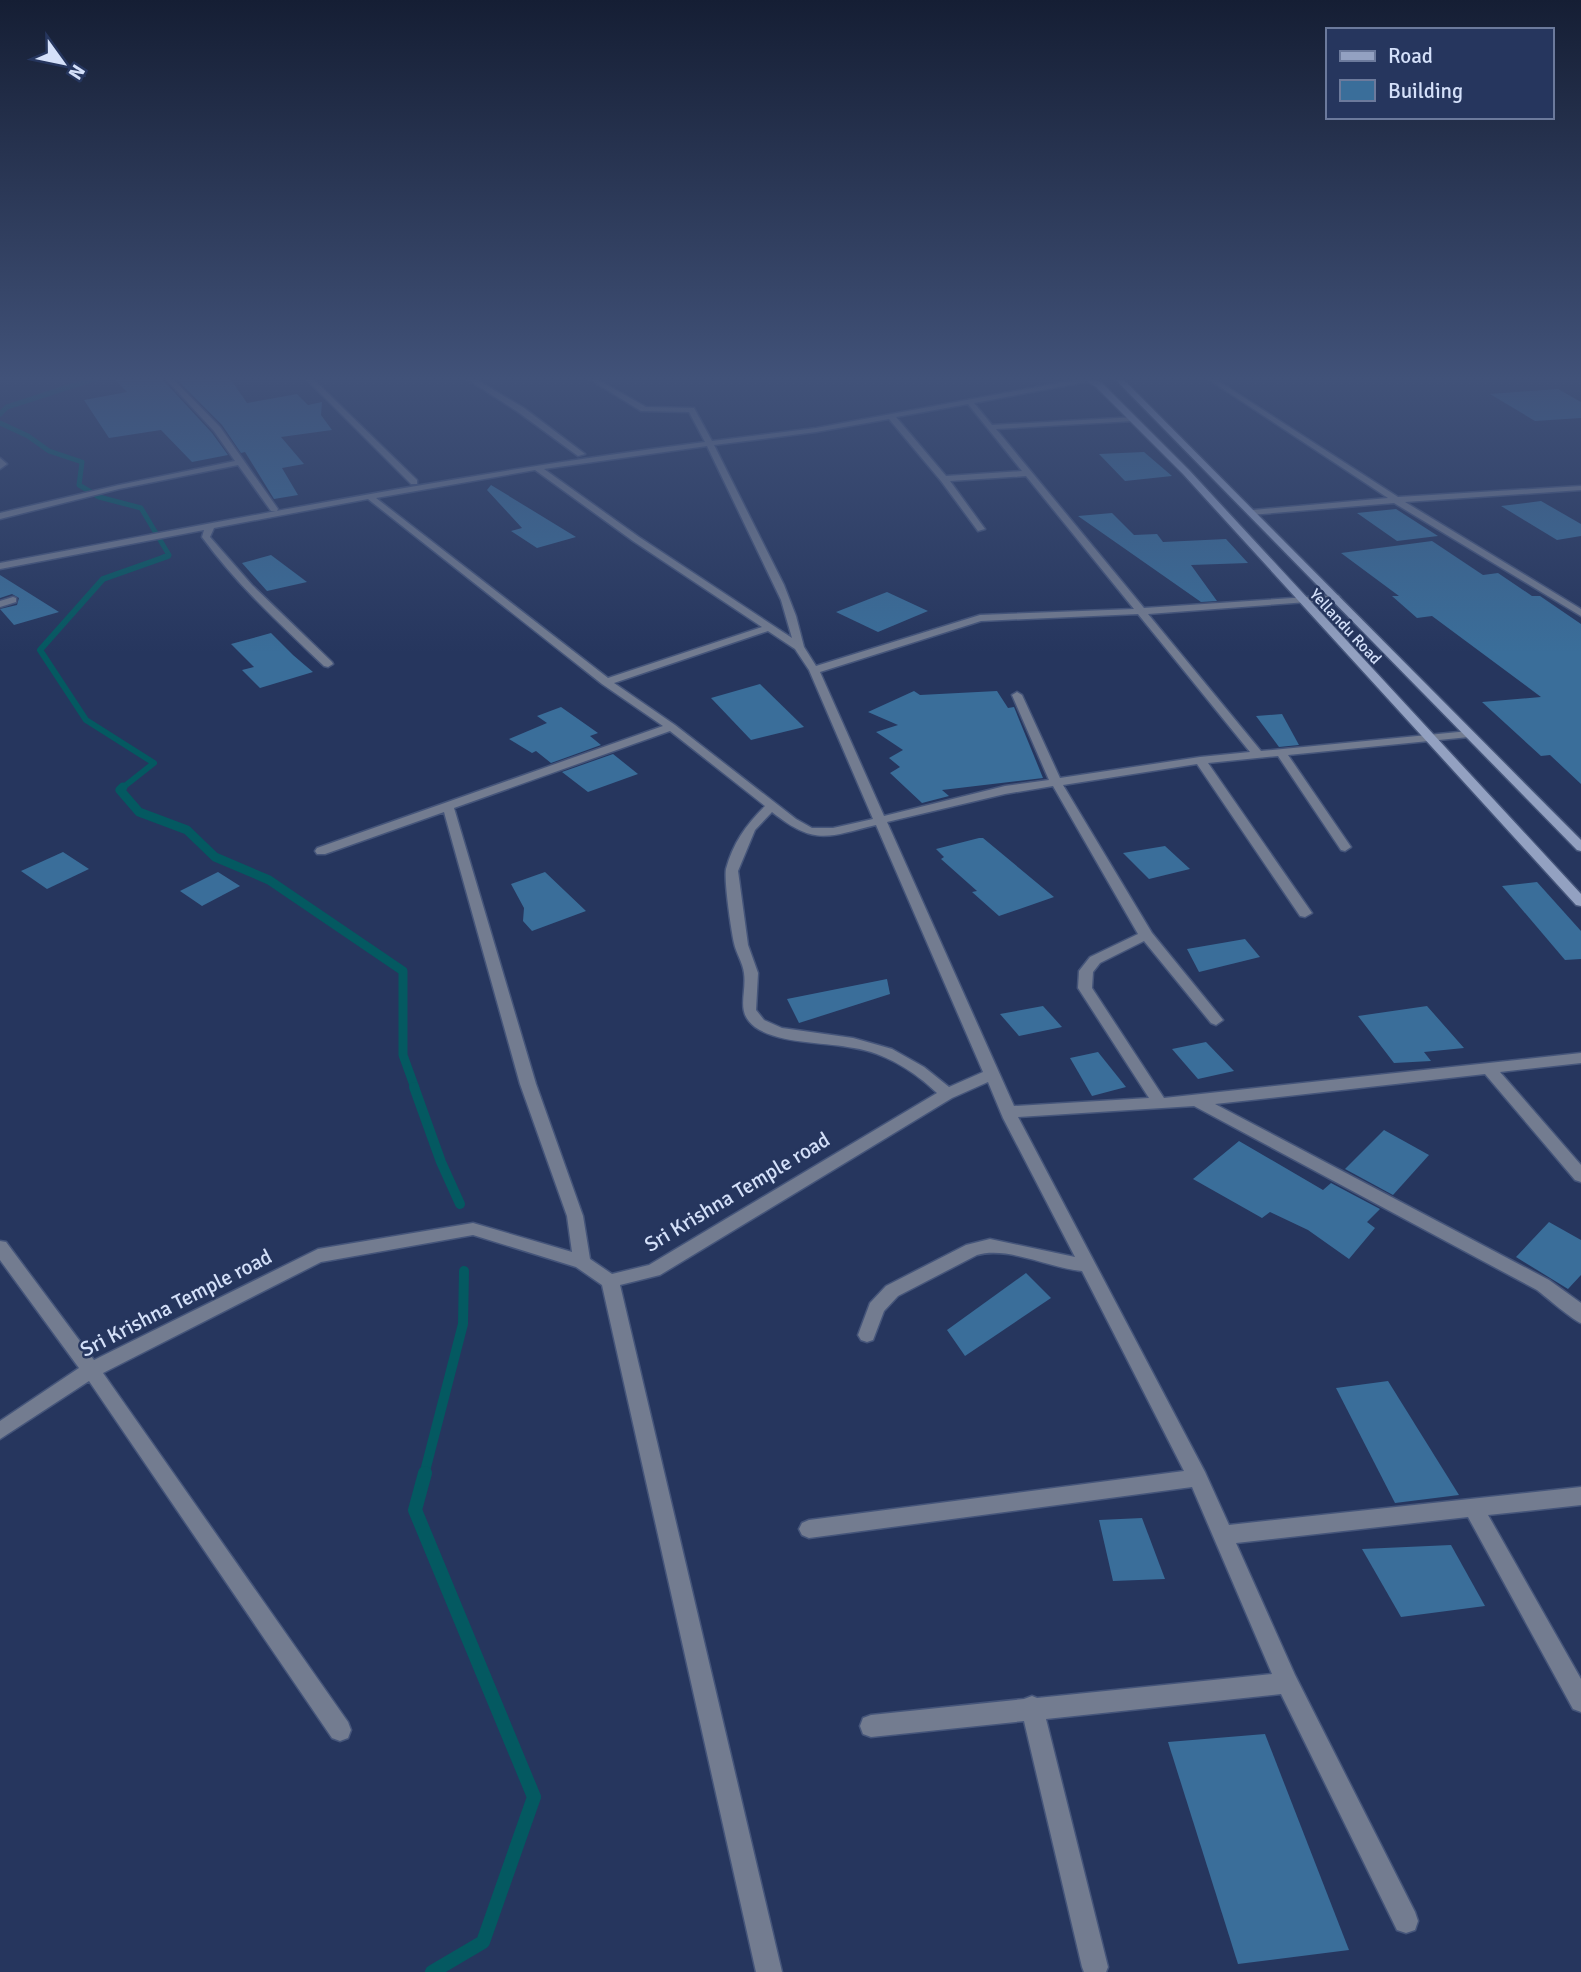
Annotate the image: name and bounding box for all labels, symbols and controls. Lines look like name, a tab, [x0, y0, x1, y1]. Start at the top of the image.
north arrow	[28, 28, 98, 98]
legend	[1326, 28, 1553, 119]
text: Road	[1388, 43, 1433, 69]
text: N	[63, 60, 90, 84]
text: Building	[1388, 78, 1463, 104]
street label: Yellandu Road	[1305, 585, 1385, 669]
street label: Sri Krishna Temple road	[640, 1126, 834, 1258]
street label: Sri Krishna Temple road	[76, 1243, 276, 1363]

